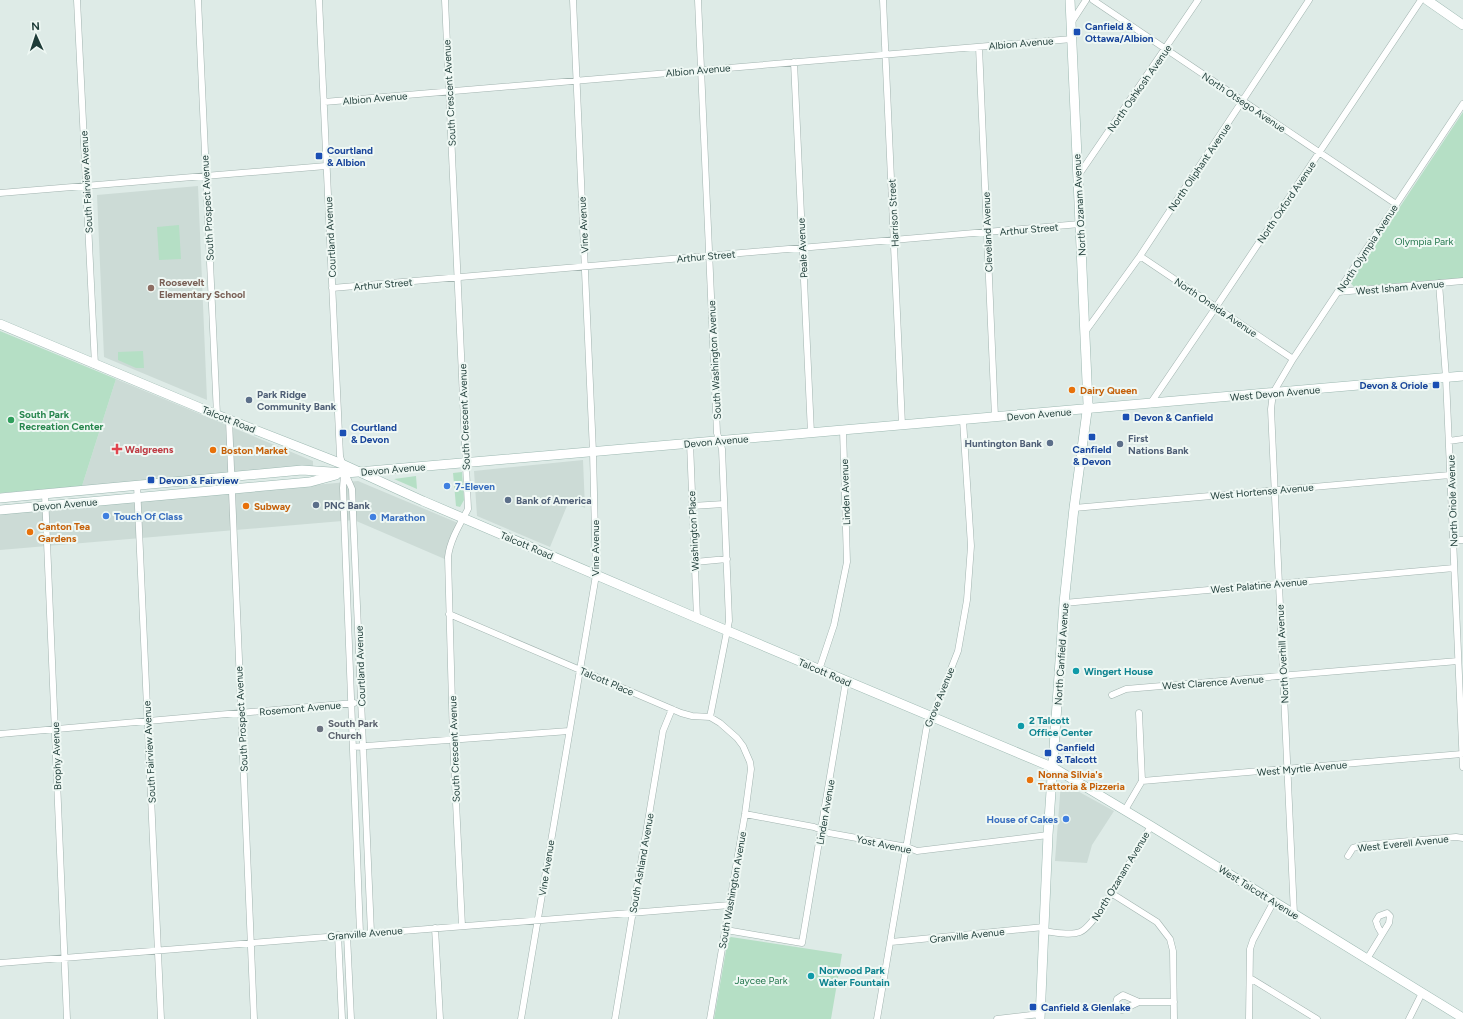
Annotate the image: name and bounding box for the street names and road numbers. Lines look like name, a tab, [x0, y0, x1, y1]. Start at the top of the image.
street label: Albion Avenue	[988, 34, 1054, 53]
street label: South Crescent Avenue	[440, 39, 459, 147]
street label: North Oshkosh Avenue	[1104, 42, 1175, 135]
street label: Albion Avenue	[665, 61, 731, 80]
street label: North Otsego Avenue	[1199, 70, 1289, 136]
street label: Albion Avenue	[342, 89, 408, 108]
street label: North Oliphant Avenue	[1165, 120, 1234, 214]
street label: South Fairview Avenue	[77, 130, 96, 233]
street label: North Ozanam Avenue	[1070, 153, 1089, 256]
street label: South Prospect Avenue	[198, 154, 217, 261]
street label: North Oxford Avenue	[1254, 158, 1319, 246]
street label: Harrison Street	[885, 178, 902, 247]
street label: Cleveland Avenue	[980, 191, 995, 272]
street label: Courtland Avenue	[322, 196, 339, 278]
street label: Vine Avenue	[575, 196, 591, 254]
street label: North Olympia Avenue	[1334, 201, 1401, 295]
street label: Peale Avenue	[794, 217, 811, 278]
street label: Arthur Street	[999, 220, 1059, 239]
street label: Arthur Street	[676, 247, 736, 266]
street label: Arthur Street	[353, 275, 413, 294]
street label: North Oneida Avenue	[1172, 275, 1260, 340]
street label: West Isham Avenue	[1355, 277, 1445, 298]
street label: South Washington Avenue	[705, 300, 724, 420]
street label: South Crescent Avenue	[456, 363, 473, 470]
street label: West Devon Avenue	[1229, 383, 1321, 404]
street label: Talcott Road	[200, 403, 258, 436]
street label: Devon Avenue	[1006, 405, 1072, 424]
street label: Devon Avenue	[683, 432, 749, 451]
street label: North Oriole Avenue	[1444, 454, 1461, 547]
street label: Linden Avenue	[838, 458, 853, 525]
street label: Devon Avenue	[360, 460, 426, 479]
street label: West Hortense Avenue	[1210, 480, 1315, 502]
street label: Washington Place	[685, 490, 702, 571]
street label: Devon Avenue	[32, 495, 98, 514]
street label: Vine Avenue	[589, 519, 602, 576]
street label: Talcott Road	[498, 528, 555, 563]
street label: West Palatine Avenue	[1210, 575, 1308, 596]
street label: North Canfield Avenue	[1051, 602, 1072, 706]
street label: North Overhill Avenue	[1273, 604, 1292, 704]
street label: Courtland Avenue	[353, 625, 368, 707]
street label: Talcott Road	[796, 655, 853, 690]
street label: Talcott Place	[578, 664, 636, 699]
street label: South Prospect Avenue	[232, 665, 251, 772]
street label: Grove Avenue	[922, 665, 958, 729]
street label: West Clarence Avenue	[1162, 672, 1265, 693]
street label: South Crescent Avenue	[446, 695, 463, 802]
street label: Rosemont Avenue	[259, 698, 342, 719]
street label: South Fairview Avenue	[140, 700, 159, 803]
street label: Brophy Avenue	[49, 721, 64, 790]
street label: West Myrtle Avenue	[1256, 758, 1348, 779]
street label: Linden Avenue	[813, 778, 838, 846]
street label: South Ashland Avenue	[626, 812, 657, 914]
street label: North Ozanam Avenue	[1089, 829, 1153, 923]
street label: South Washington Avenue	[716, 830, 749, 950]
street label: Yost Avenue	[855, 832, 913, 857]
street label: West Everell Avenue	[1357, 832, 1450, 855]
street label: Vine Avenue	[536, 839, 557, 897]
street label: West Talcott Avenue	[1216, 862, 1302, 923]
street label: Granville Avenue	[327, 924, 404, 943]
street label: Granville Avenue	[929, 925, 1006, 946]

